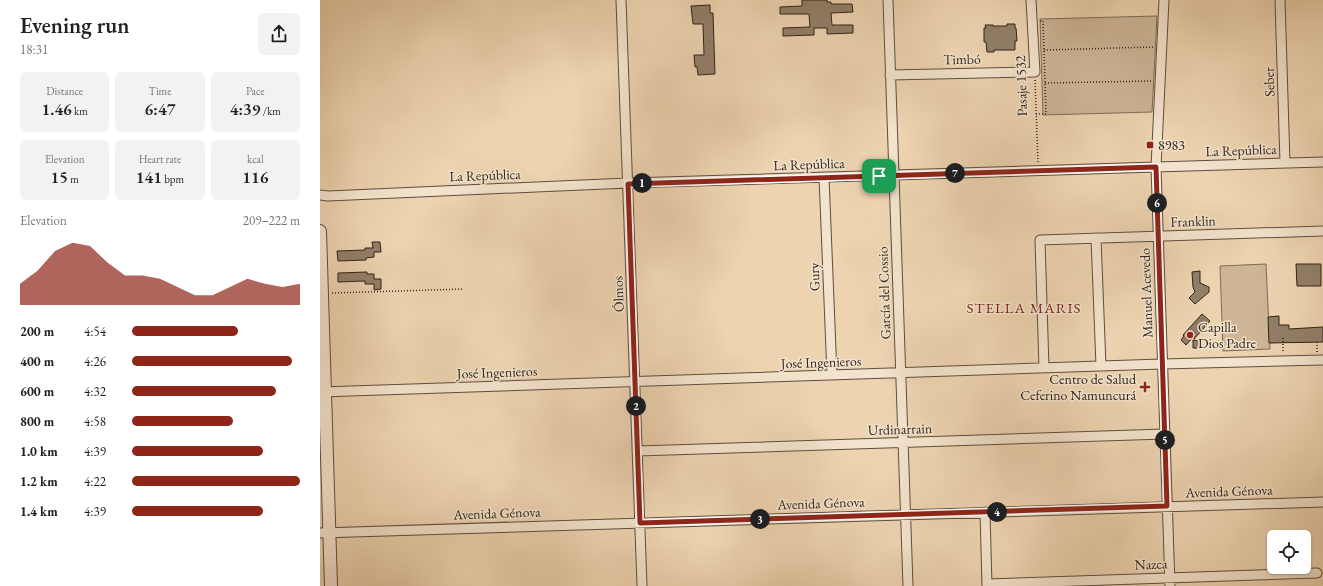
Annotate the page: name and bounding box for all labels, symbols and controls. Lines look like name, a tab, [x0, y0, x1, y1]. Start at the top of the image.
text: Evening run	[20, 11, 129, 40]
button: share	[258, 13, 300, 55]
text: 18:31	[20, 41, 48, 58]
street label: Timbó	[943, 50, 981, 68]
street label: Pasaje 1532	[1011, 55, 1031, 117]
street label: Seber	[1259, 67, 1279, 97]
text: Distance	[46, 84, 83, 98]
text: Time	[149, 84, 171, 98]
text: Pace	[246, 84, 265, 98]
text: 1.46	[42, 98, 72, 120]
text: 6:47	[145, 98, 175, 120]
text: 4:39	[230, 98, 261, 120]
text: km	[72, 104, 88, 118]
text: /km	[261, 104, 281, 118]
place label: 8983	[1158, 136, 1185, 154]
marker: 8983	[1145, 140, 1155, 150]
street label: La República	[1205, 140, 1277, 160]
text: Elevation	[45, 152, 84, 166]
text: Heart rate	[139, 152, 181, 166]
text: kcal	[247, 152, 264, 166]
street label: La República	[773, 154, 845, 174]
pin	[862, 159, 896, 193]
pin: 7	[945, 163, 965, 183]
street label: La República	[449, 165, 521, 185]
icon: arrive	[868, 165, 890, 187]
text: 15	[51, 166, 68, 188]
text: 141	[136, 166, 162, 188]
text: 116	[242, 166, 268, 188]
text: 7	[952, 166, 958, 180]
text: m	[68, 172, 79, 186]
text: bpm	[162, 172, 184, 186]
pin: 1	[632, 173, 652, 193]
text: 1	[639, 176, 645, 190]
pin: 6	[1147, 193, 1167, 213]
text: 6	[1154, 196, 1160, 210]
street label: Franklin	[1170, 211, 1217, 231]
text: Elevation	[20, 212, 67, 229]
text: 209–222 m	[243, 212, 300, 229]
street label: García del Cossio	[873, 246, 895, 340]
street label: Manuel Acevedo	[1135, 248, 1157, 338]
street label: Gury	[804, 262, 823, 292]
street label: Ólmos	[608, 275, 628, 312]
district label: STELLA MARIS	[966, 298, 1082, 317]
place label: Capilla Dios Padre	[1198, 318, 1257, 352]
text: 200 m	[20, 323, 54, 340]
text: 4:54	[84, 323, 106, 340]
marker: Capilla Dios Padre	[1185, 330, 1195, 340]
street label: José Ingenieros	[779, 352, 862, 372]
text: 400 m	[20, 353, 54, 370]
text: 4:26	[84, 353, 106, 370]
street label: José Ingenieros	[455, 362, 538, 382]
place label: Centro de Salud Ceferino Namuncurá	[1020, 370, 1137, 404]
marker: Centro de Salud Ceferino Namuncurá	[1139, 381, 1151, 393]
text: 600 m	[20, 383, 54, 400]
text: 4:32	[84, 383, 106, 400]
pin: 2	[626, 396, 646, 416]
text: 2	[633, 399, 639, 413]
text: 800 m	[20, 413, 54, 430]
text: 4:58	[84, 413, 106, 430]
street label: Urdinarrain	[868, 419, 933, 439]
pin: 5	[1155, 430, 1175, 450]
text: 5	[1162, 433, 1168, 447]
text: 1.0 km	[20, 443, 58, 460]
text: 4:39	[84, 443, 106, 460]
text: 1.2 km	[20, 473, 58, 490]
text: 4:22	[84, 473, 106, 490]
street label: Avenida Génova	[1184, 480, 1273, 502]
street label: Avenida Génova	[776, 492, 865, 514]
street label: Avenida Génova	[452, 502, 541, 524]
pin: 4	[987, 502, 1007, 522]
text: 1.4 km	[20, 503, 58, 520]
text: 4:39	[84, 503, 106, 520]
text: 4	[994, 505, 1000, 519]
pin: 3	[750, 509, 770, 529]
text: 3	[757, 512, 763, 526]
map controls	[1267, 530, 1311, 574]
button: locate	[1267, 530, 1311, 574]
street label: Nazca	[1134, 554, 1168, 574]

